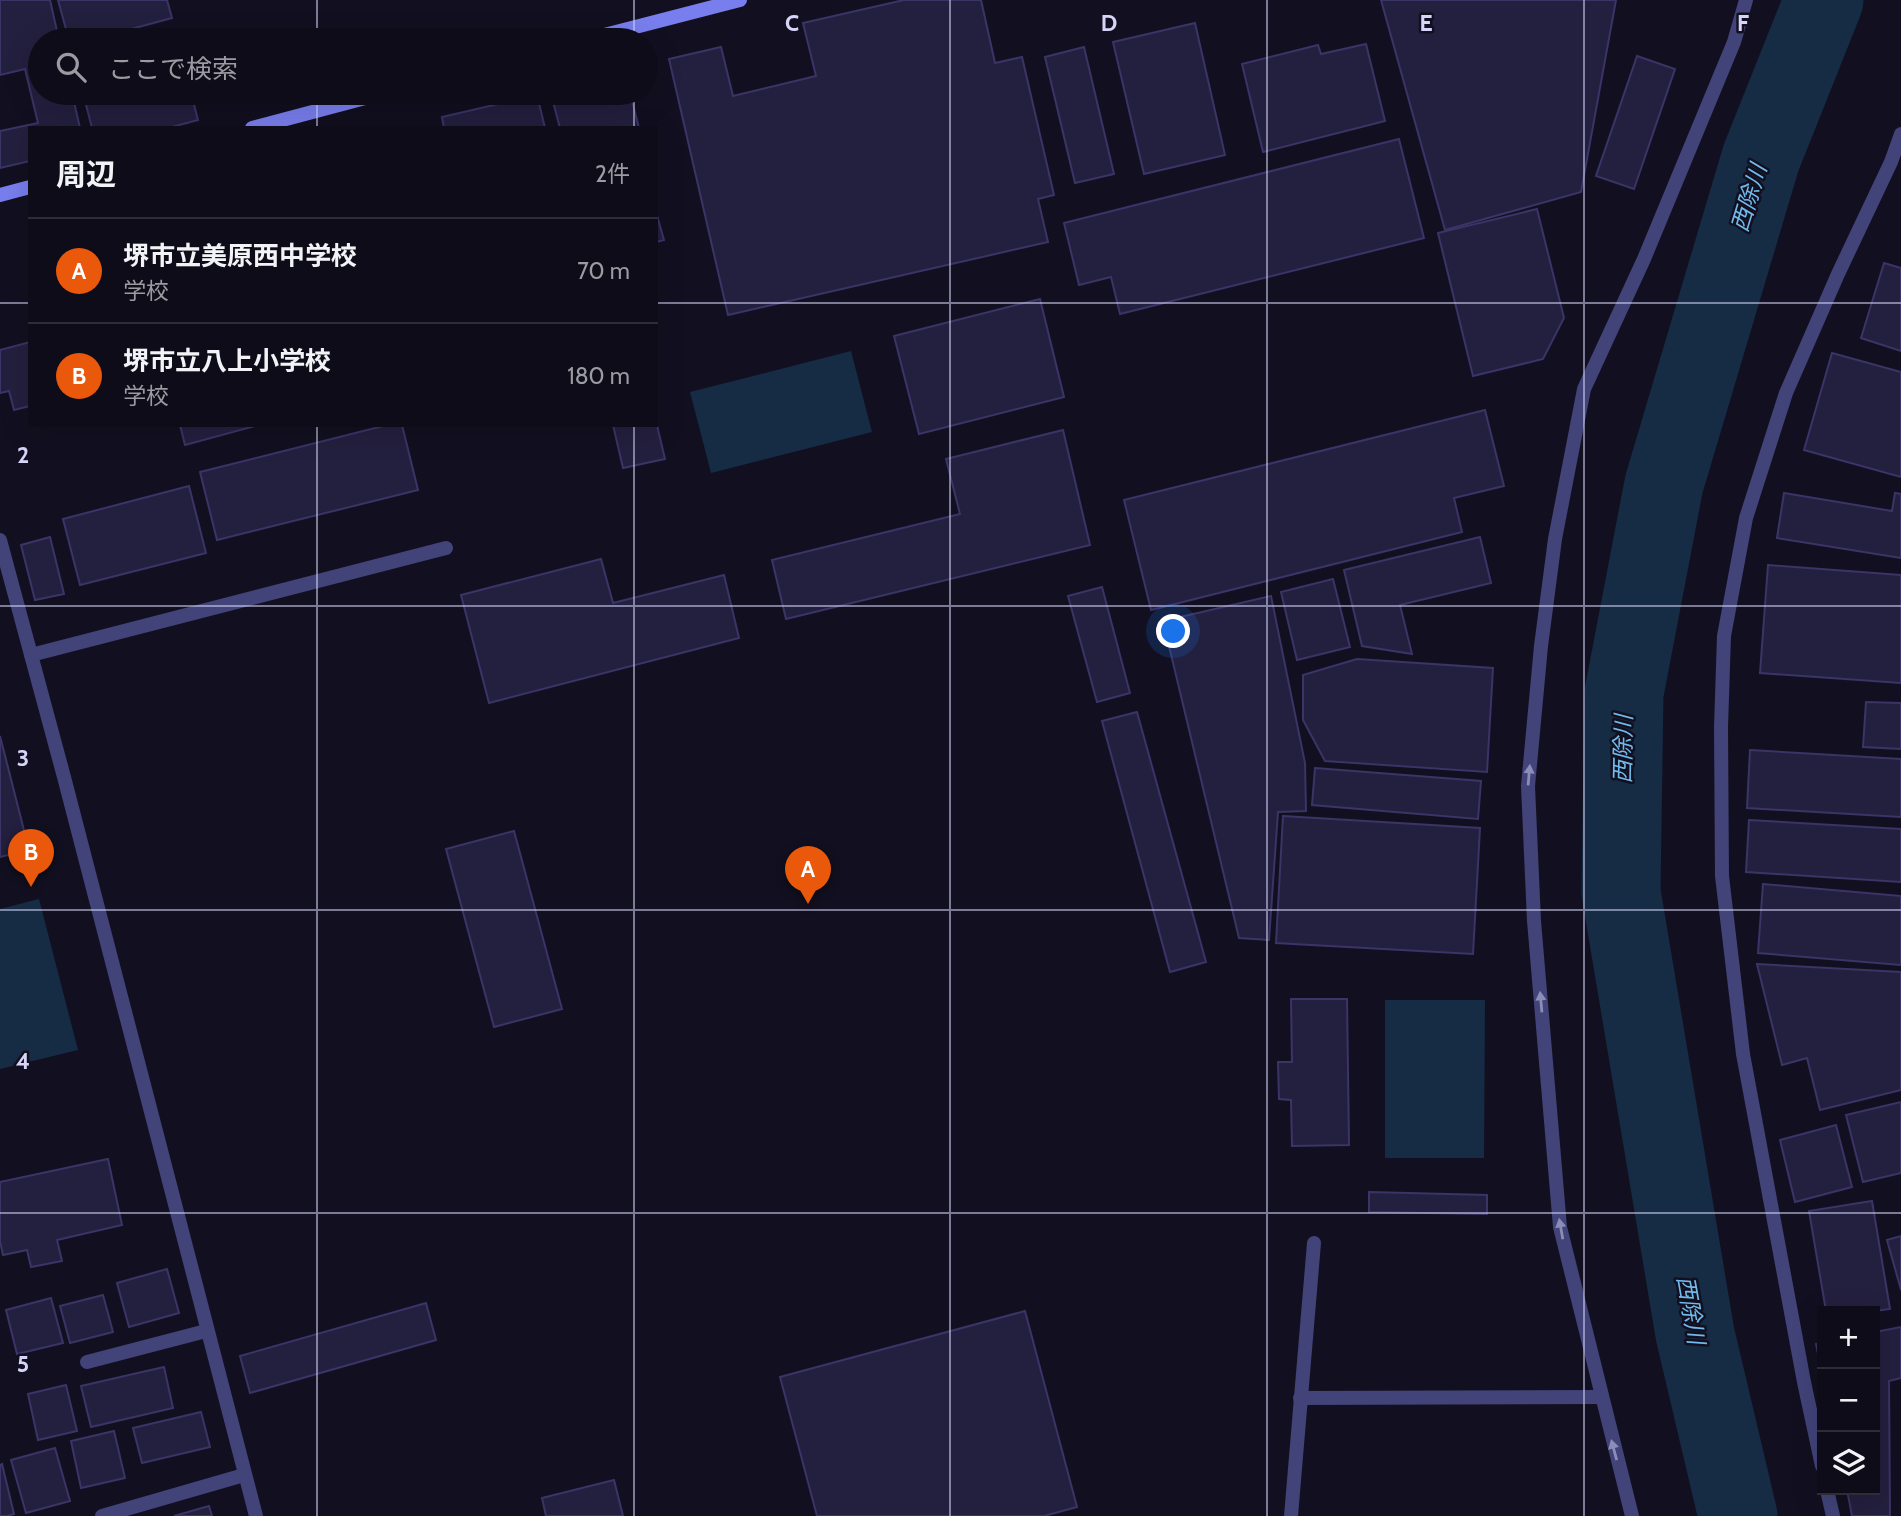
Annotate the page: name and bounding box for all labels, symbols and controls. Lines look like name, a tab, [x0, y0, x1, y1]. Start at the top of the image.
text: C	[785, 9, 799, 37]
text: D	[1101, 9, 1117, 37]
text: E	[1419, 9, 1433, 37]
text: F	[1737, 9, 1749, 37]
search box	[28, 28, 658, 105]
icon: search	[52, 48, 90, 86]
text: ここで検索	[108, 53, 238, 85]
text: 周辺	[56, 156, 116, 193]
water label: 西除川	[1726, 158, 1773, 235]
text: 2件	[595, 160, 630, 188]
text: 堺市立美原西中学校	[123, 240, 357, 272]
text: A	[72, 257, 86, 285]
text: 70 m	[577, 257, 630, 285]
text: 学校	[123, 277, 169, 305]
text: 堺市立八上小学校	[123, 345, 331, 377]
text: B	[72, 362, 86, 390]
text: 180 m	[567, 362, 630, 390]
text: 学校	[123, 382, 169, 410]
text: 2	[17, 441, 29, 469]
your location	[1156, 614, 1190, 648]
water label: 西除川	[1608, 711, 1638, 784]
text: 3	[17, 744, 29, 772]
one-way arrow	[1524, 764, 1535, 786]
pin: B	[8, 829, 54, 887]
pin: A	[785, 846, 831, 904]
one-way arrow	[1535, 991, 1546, 1013]
text: 4	[16, 1047, 30, 1075]
one-way arrow	[1555, 1218, 1566, 1240]
water label: 西除川	[1671, 1274, 1711, 1349]
map controls	[1817, 1306, 1880, 1495]
button: +	[1817, 1306, 1880, 1369]
text: 5	[17, 1350, 29, 1378]
button: −	[1817, 1369, 1880, 1432]
button: layers	[1817, 1432, 1880, 1495]
one-way arrow	[1608, 1439, 1619, 1461]

